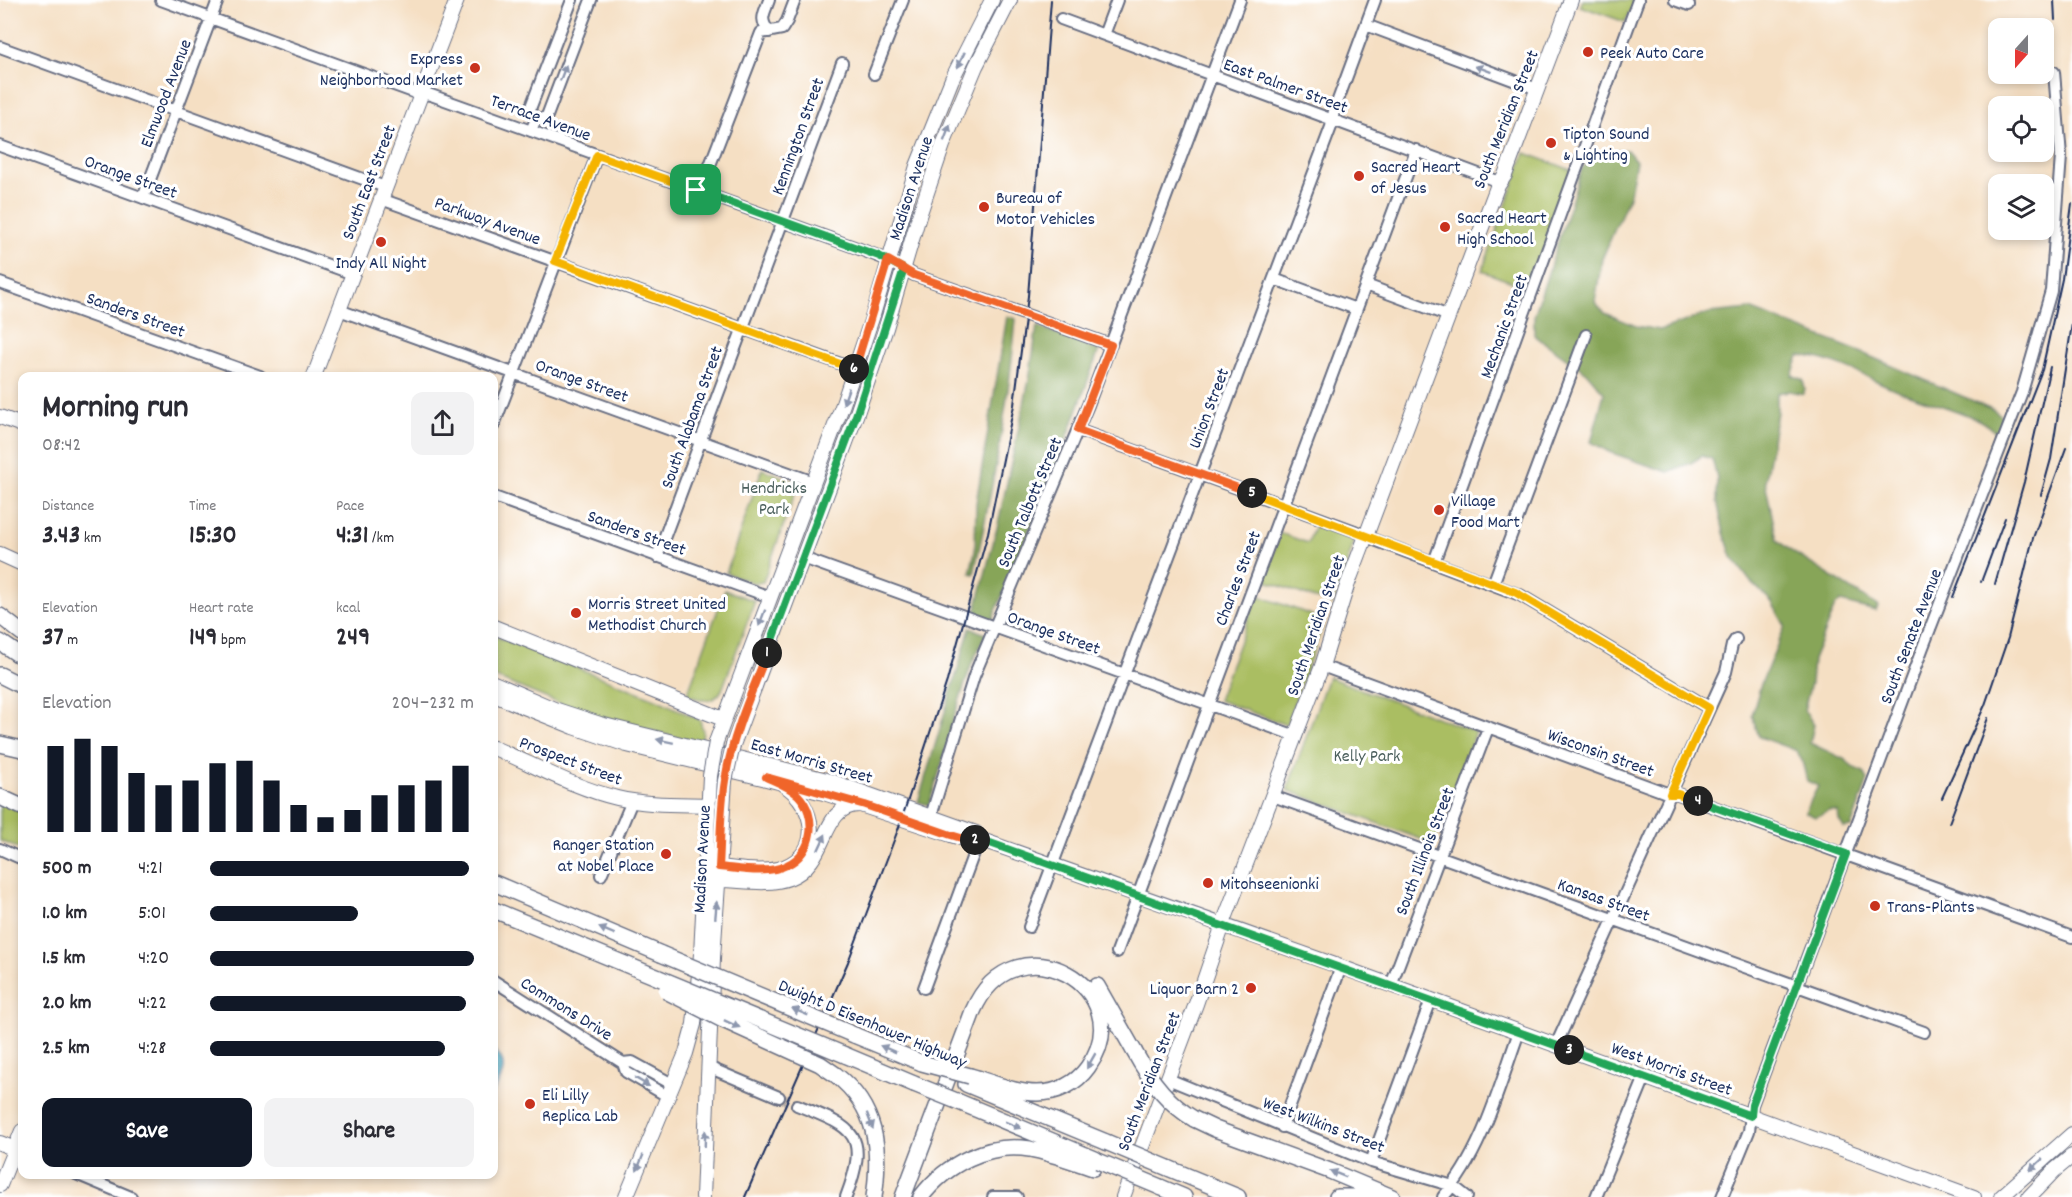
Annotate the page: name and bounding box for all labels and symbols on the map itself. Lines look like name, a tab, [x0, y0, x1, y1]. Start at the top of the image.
north arrow	[1988, 18, 2054, 84]
street label: Elmwood Avenue	[135, 36, 200, 152]
place label: Peek Auto Care	[1600, 42, 1704, 67]
marker: Peek Auto Care	[1581, 45, 1595, 59]
street label: South Meridian Street	[1468, 47, 1547, 193]
place label: Express Neighborhood Market	[320, 48, 463, 94]
one-way arrow	[957, 51, 966, 68]
street label: East Palmer Street	[1219, 53, 1351, 122]
marker: Express Neighborhood Market	[468, 61, 482, 75]
one-way arrow	[1473, 63, 1491, 73]
one-way arrow	[558, 64, 568, 82]
street label: Kennington Street	[767, 74, 832, 199]
street label: Terrace Avenue	[486, 90, 594, 149]
street label: South East Street	[337, 121, 404, 244]
place label: Tipton Sound & Lighting	[1563, 123, 1649, 169]
one-way arrow	[943, 124, 953, 142]
street label: Madison Avenue	[884, 133, 941, 244]
marker: Tipton Sound & Lighting	[1544, 136, 1558, 150]
street label: Orange Street	[80, 150, 181, 207]
place label: Sacred Heart of Jesus	[1371, 156, 1461, 202]
pin	[670, 164, 721, 215]
marker: Sacred Heart of Jesus	[1352, 169, 1366, 183]
place label: Bureau of Motor Vehicles	[996, 187, 1095, 233]
street label: Parkway Avenue	[431, 192, 544, 253]
marker: Bureau of Motor Vehicles	[977, 200, 991, 214]
place label: Sacred Heart High School	[1457, 207, 1547, 253]
marker: Sacred Heart High School	[1438, 220, 1452, 234]
marker: Indy All Night	[374, 235, 388, 249]
place label: Indy All Night	[335, 252, 427, 277]
street label: Mechanic Street	[1475, 271, 1536, 382]
street label: Sanders Street	[82, 287, 188, 346]
street label: South Alabama Street	[656, 343, 731, 493]
street label: Orange Street	[531, 354, 632, 411]
pin: 6	[839, 354, 869, 384]
street label: Union Street	[1184, 365, 1237, 453]
one-way arrow	[840, 387, 850, 405]
street label: South Talbott Street	[993, 434, 1070, 572]
park label: Hendricks Park	[741, 477, 807, 523]
pin: 5	[1237, 478, 1267, 508]
place label: Village Food Mart	[1451, 490, 1520, 536]
marker: Village Food Mart	[1432, 503, 1446, 517]
street label: Sanders Street	[583, 505, 689, 564]
street label: Charles Street	[1210, 527, 1269, 630]
street label: South Meridian Street	[1282, 552, 1353, 700]
street label: South Senate Avenue	[1875, 565, 1950, 708]
place label: Morris Street United Methodist Church	[588, 593, 726, 639]
marker: Morris Street United Methodist Church	[569, 606, 583, 620]
street label: Orange Street	[1003, 606, 1104, 663]
one-way arrow	[757, 609, 766, 627]
pin: 1	[752, 638, 782, 668]
street label: Wisconsin Street	[1543, 723, 1657, 785]
street label: Prospect Street	[515, 731, 626, 794]
street label: East Morris Street	[747, 733, 875, 792]
one-way arrow	[655, 736, 674, 745]
park label: Kelly Park	[1334, 745, 1400, 770]
street label: South Illinois Street	[1390, 784, 1462, 919]
pin: 4	[1683, 786, 1713, 816]
street label: Madison Avenue	[688, 804, 719, 914]
pin: 2	[960, 825, 990, 855]
one-way arrow	[818, 833, 827, 850]
place label: Ranger Station at Nobel Place	[553, 834, 654, 880]
marker: Ranger Station at Nobel Place	[659, 847, 673, 861]
place label: Mitohseenionki	[1220, 873, 1319, 898]
street label: Kansas Street	[1554, 873, 1653, 930]
marker: Mitohseenionki	[1201, 876, 1215, 890]
place label: Trans-Plants	[1887, 896, 1975, 921]
marker: Trans-Plants	[1868, 899, 1882, 913]
one-way arrow	[711, 900, 721, 919]
one-way arrow	[598, 926, 616, 936]
street label: Commons Drive	[515, 972, 617, 1048]
street label: Dwight D Eisenhower Highway	[774, 974, 971, 1077]
place label: Liquor Barn 2	[1150, 978, 1239, 1003]
marker: Liquor Barn 2	[1244, 981, 1258, 995]
one-way arrow	[790, 1007, 808, 1017]
street label: South Meridian Street	[1112, 1008, 1189, 1155]
one-way arrow	[723, 1019, 740, 1028]
pin: 3	[1554, 1035, 1584, 1065]
street label: West Morris Street	[1607, 1037, 1736, 1104]
one-way arrow	[878, 1044, 896, 1054]
one-way arrow	[1086, 1053, 1096, 1070]
one-way arrow	[634, 1077, 651, 1087]
place label: Eli Lilly Replica Lab	[542, 1084, 618, 1130]
street label: West Wilkins Street	[1258, 1092, 1388, 1161]
marker: Eli Lilly Replica Lab	[523, 1097, 537, 1111]
one-way arrow	[865, 1113, 875, 1131]
one-way arrow	[1004, 1121, 1022, 1130]
one-way arrow	[700, 1129, 709, 1148]
one-way arrow	[635, 1155, 645, 1173]
one-way arrow	[2029, 1158, 2044, 1171]
one-way arrow	[1329, 1169, 1347, 1179]

